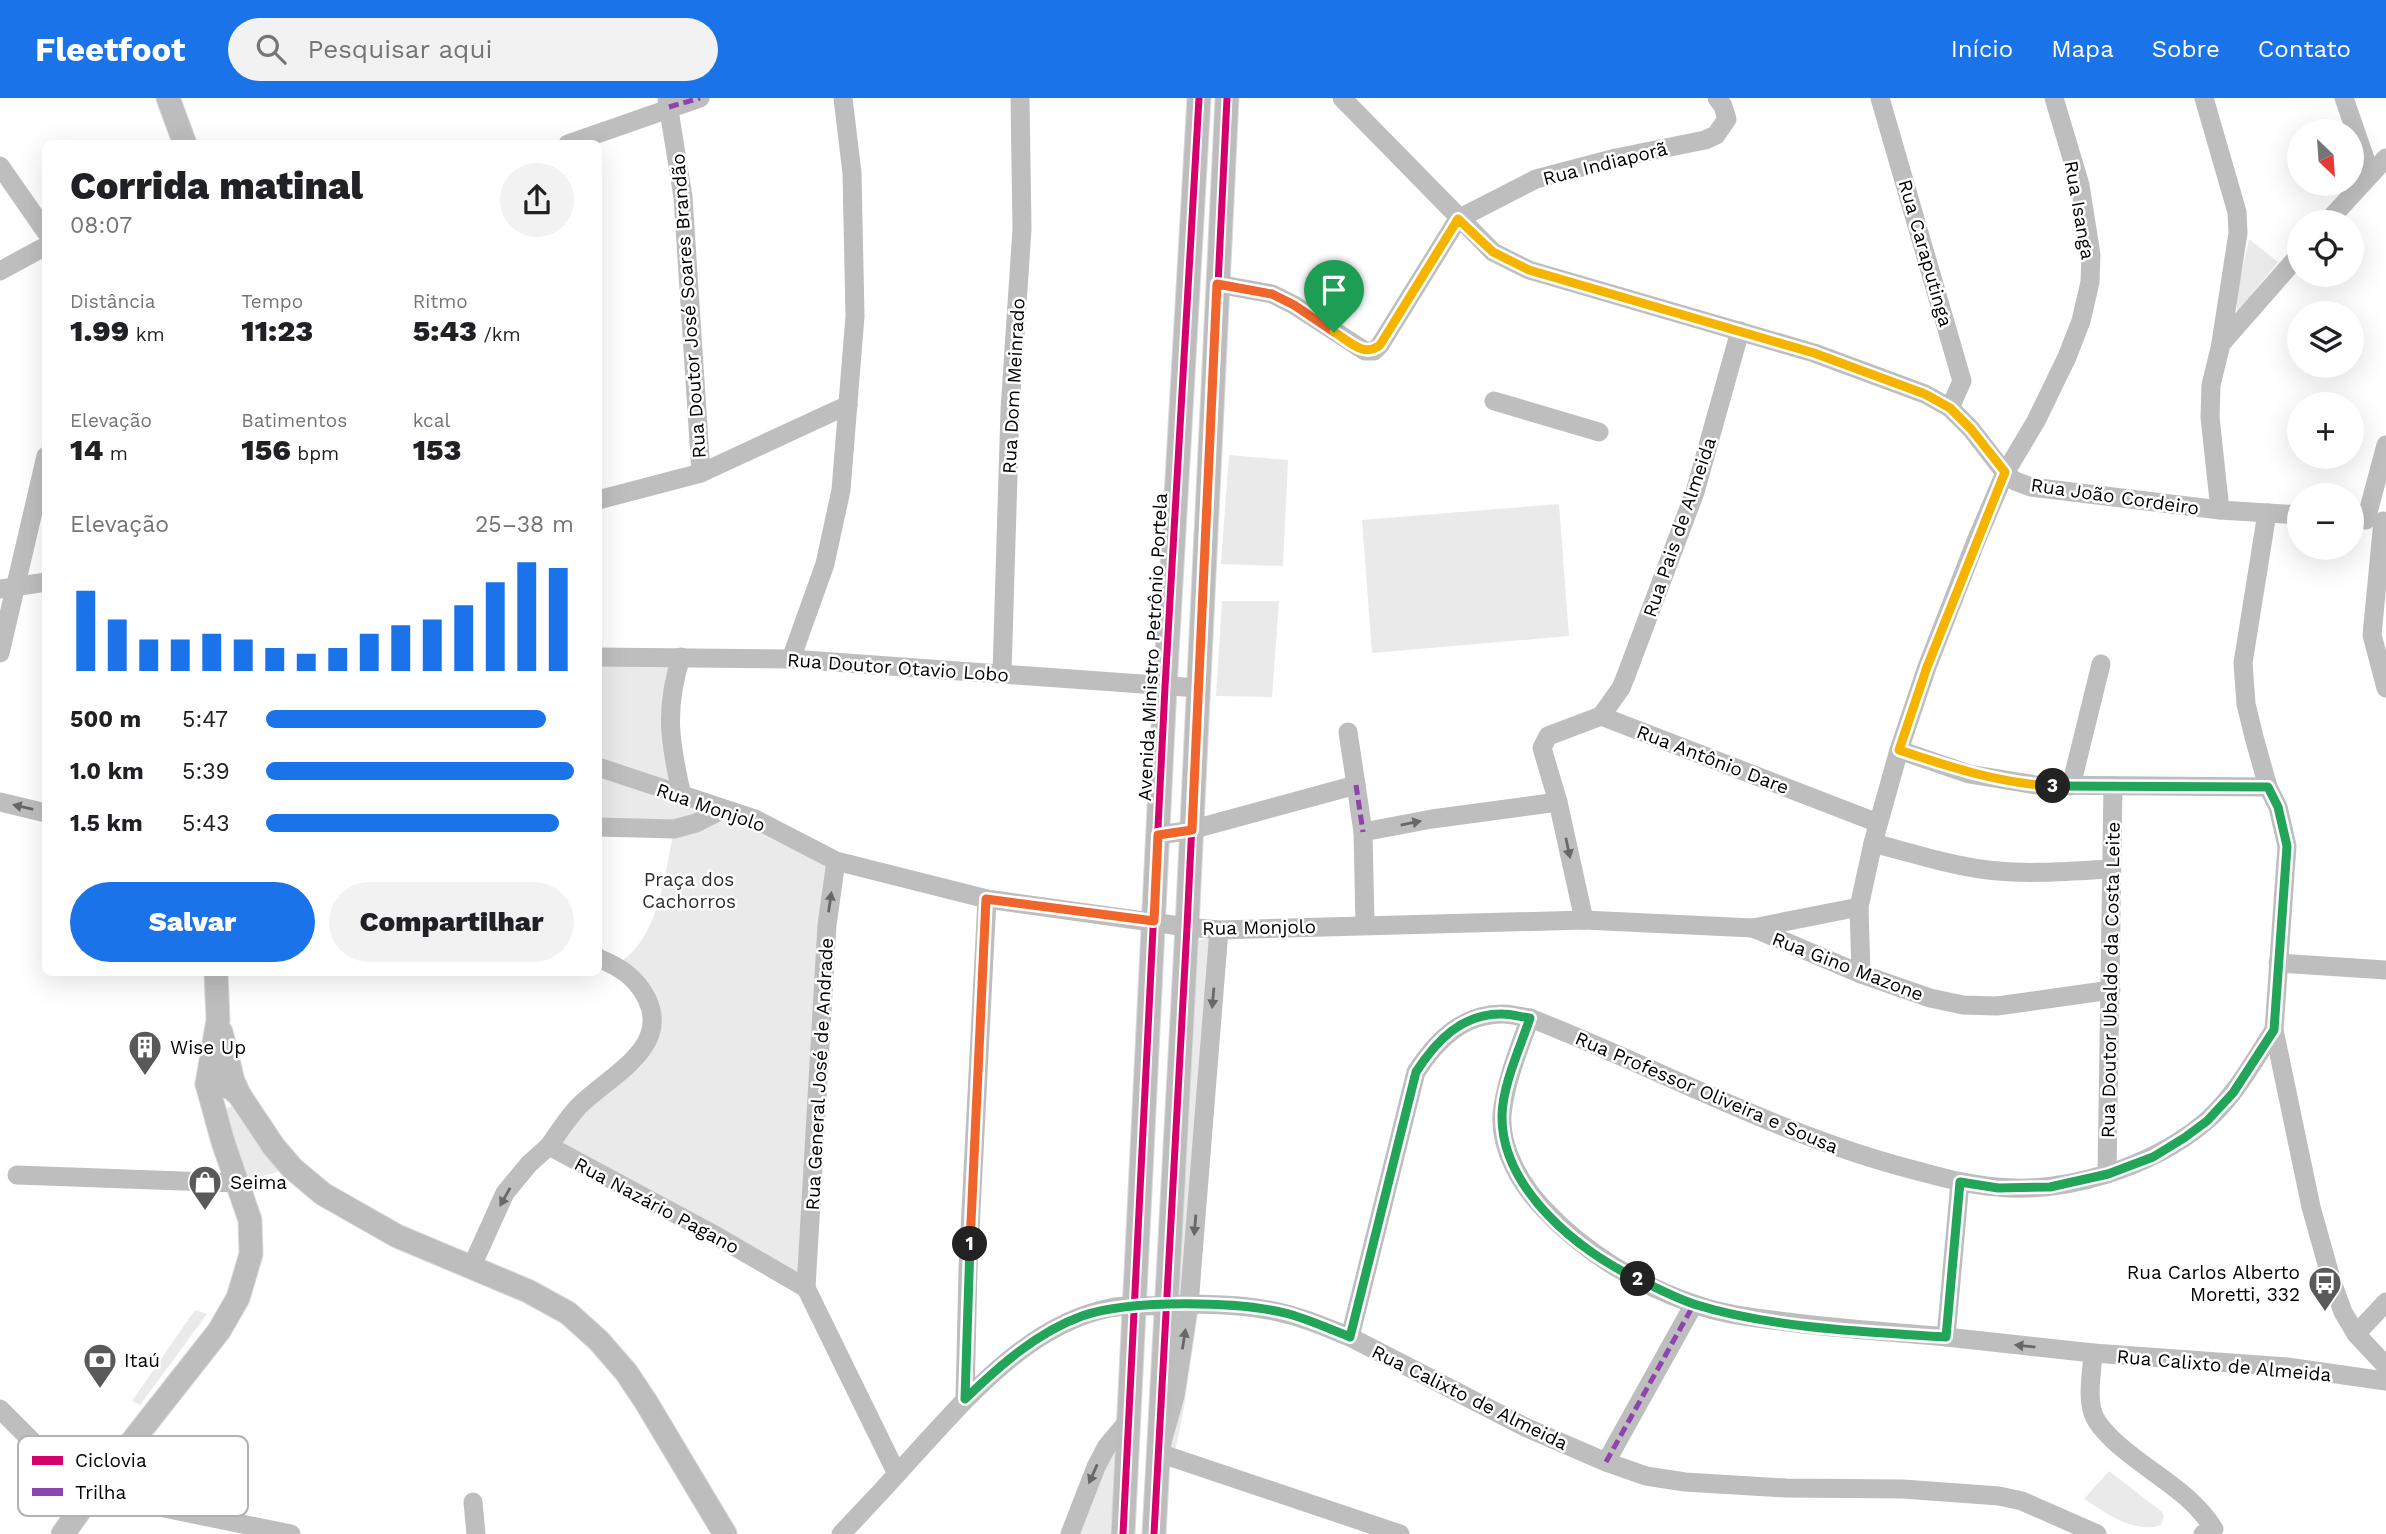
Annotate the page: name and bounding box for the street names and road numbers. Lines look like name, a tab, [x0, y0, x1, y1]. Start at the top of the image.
street label: Rua Indiaporã	[1540, 137, 1670, 190]
street label: Rua Doutor José Soares Brandão	[666, 153, 711, 459]
street label: Rua Isanga	[2060, 159, 2100, 261]
street label: Rua Caraputinga	[1893, 177, 1958, 330]
street label: Rua Dom Meinrado	[997, 298, 1030, 475]
street label: Rua Pais de Almeida	[1638, 434, 1721, 620]
street label: Rua João Cordeiro	[2029, 473, 2201, 520]
street label: Avenida Ministro Petrônio Portela	[1133, 492, 1172, 802]
street label: Rua Doutor Otavio Lobo	[786, 648, 1010, 687]
street label: Rua Antônio Dare	[1633, 720, 1792, 799]
street label: Rua Monjolo	[653, 778, 768, 837]
street label: Rua Doutor Ubaldo da Costa Leite	[2096, 822, 2125, 1138]
street label: Rua Monjolo	[1202, 915, 1316, 940]
street label: Rua Gino Mazone	[1769, 927, 1927, 1006]
street label: Rua General José de Andrade	[801, 937, 838, 1211]
street label: Rua Professor Oliveira e Sousa	[1572, 1027, 1842, 1159]
street label: Rua Nazário Pagano	[570, 1152, 743, 1259]
street label: Rua Calixto de Almeida	[1368, 1340, 1572, 1455]
street label: Rua Calixto de Almeida	[2116, 1345, 2332, 1386]

